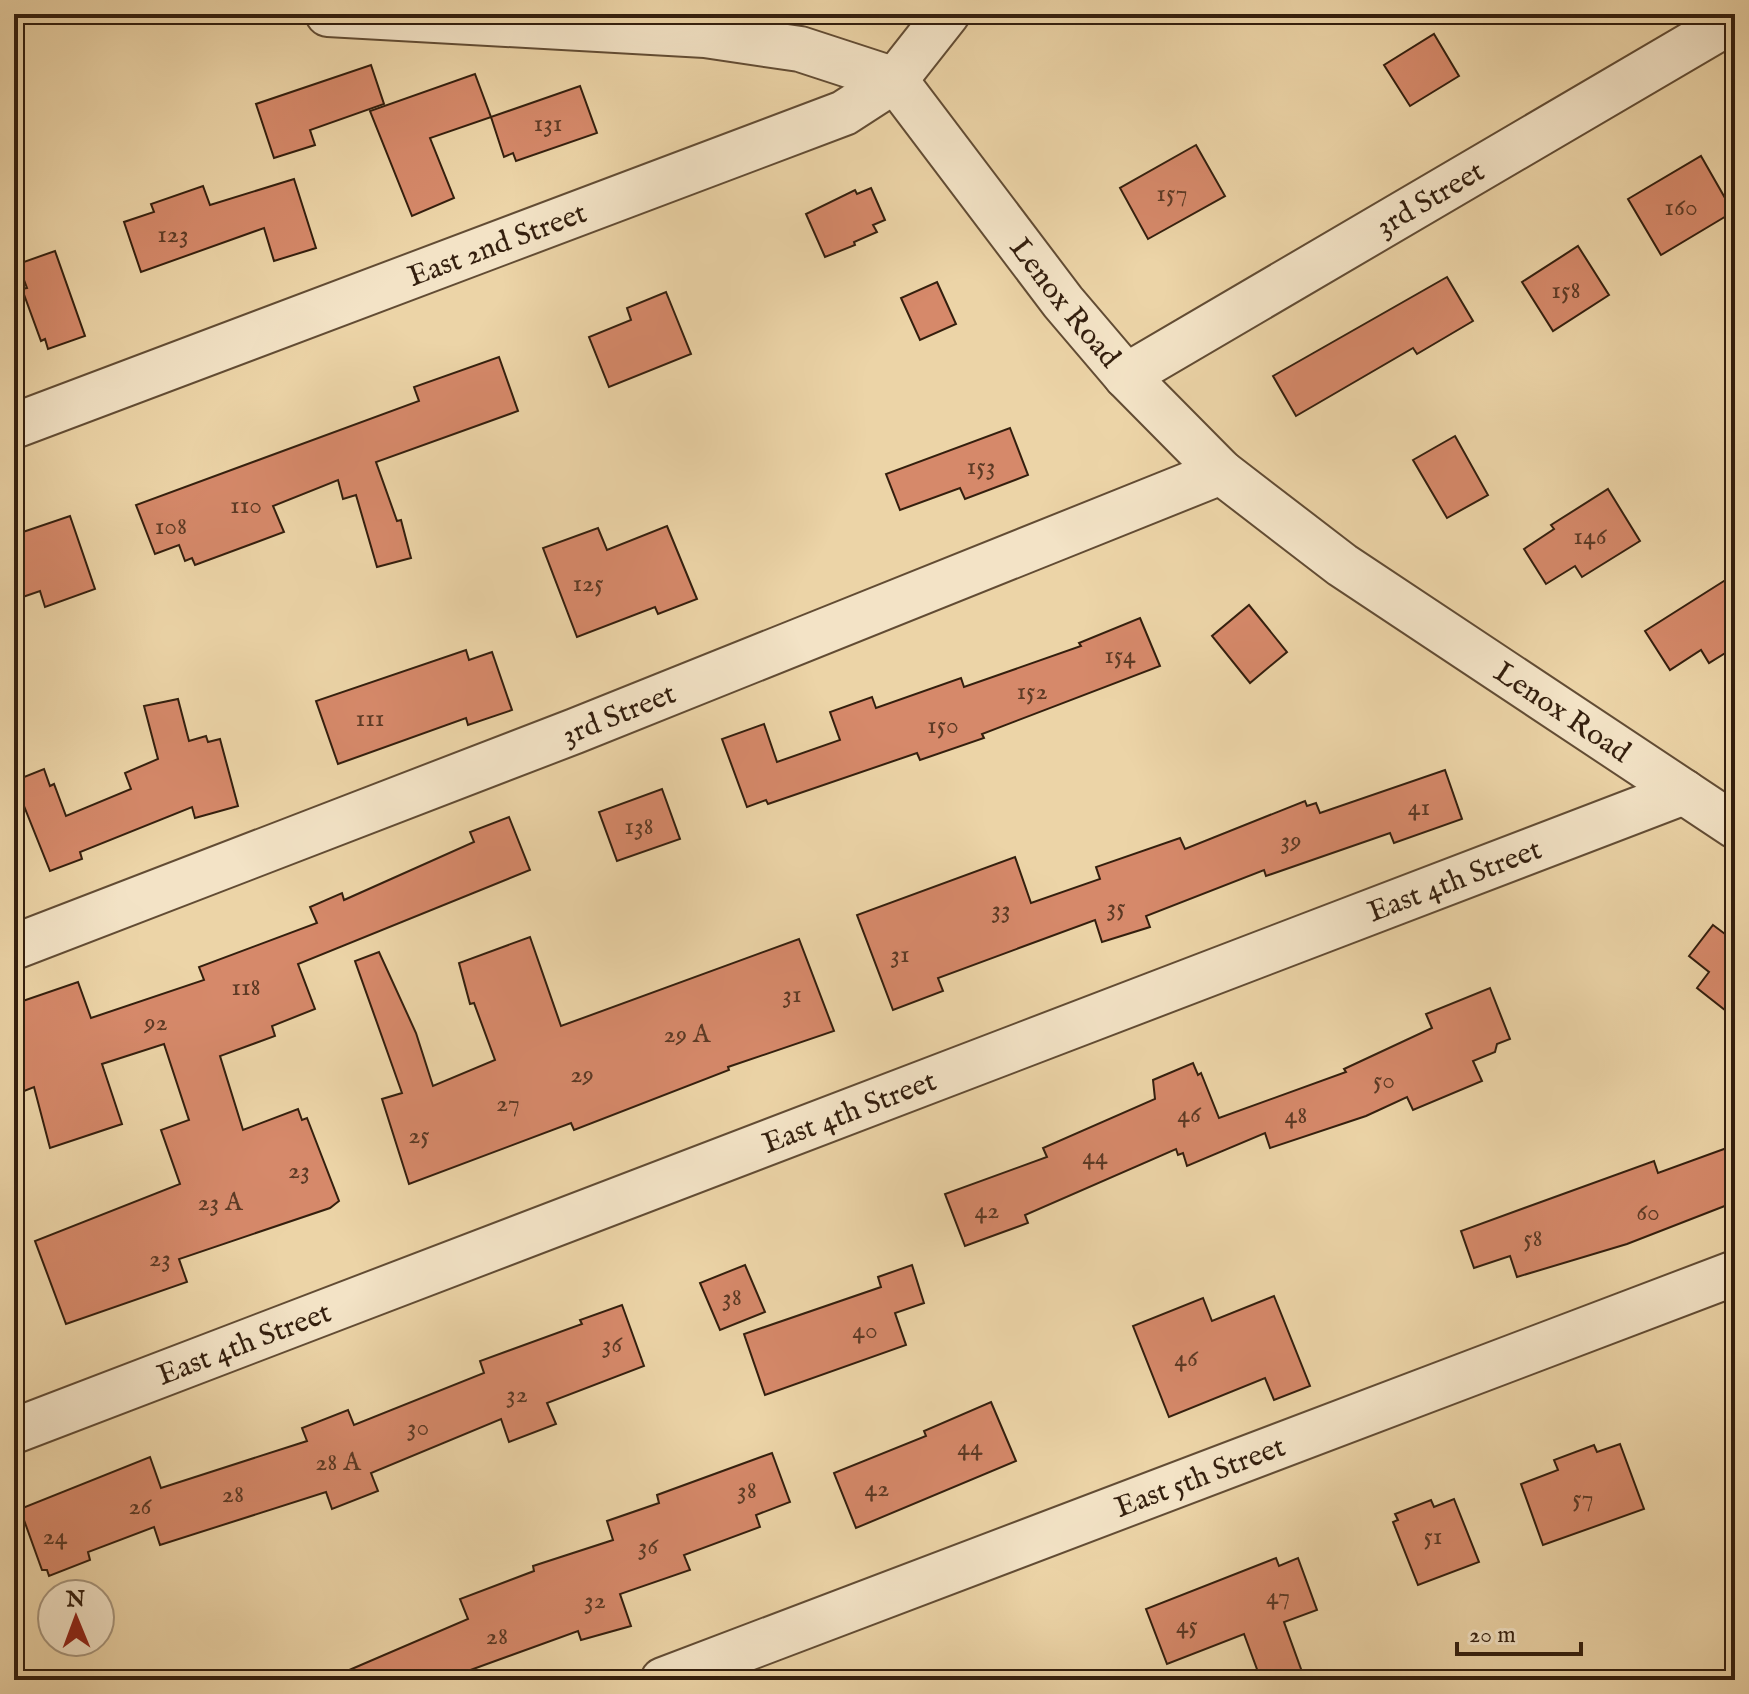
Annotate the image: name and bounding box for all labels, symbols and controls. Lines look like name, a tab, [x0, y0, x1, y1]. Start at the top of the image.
house number: 131	[533, 107, 563, 140]
street label: 3rd Street	[1370, 153, 1492, 246]
house number: 157	[1156, 177, 1188, 210]
house number: 160	[1664, 191, 1698, 224]
street label: East 2nd Street	[403, 195, 592, 297]
house number: 123	[157, 218, 189, 251]
street label: Lenox Road	[1000, 231, 1128, 377]
house number: 158	[1551, 274, 1581, 307]
house number: 153	[967, 450, 995, 483]
house number: 110	[230, 489, 262, 522]
house number: 108	[155, 510, 187, 543]
house number: 146	[1573, 520, 1608, 553]
house number: 125	[572, 567, 604, 600]
house number: 154	[1104, 639, 1136, 672]
street label: Lenox Road	[1486, 654, 1638, 773]
house number: 152	[1016, 675, 1048, 708]
street label: 3rd Street	[557, 676, 682, 755]
house number: 111	[355, 702, 385, 735]
house number: 150	[927, 709, 959, 742]
house number: 41	[1408, 791, 1430, 824]
house number: 138	[624, 810, 654, 843]
house number: 39	[1280, 824, 1302, 857]
street label: East 4th Street	[1362, 831, 1547, 932]
house number: 35	[1106, 891, 1126, 924]
house number: 33	[991, 893, 1011, 926]
house number: 31	[890, 938, 910, 971]
house number: 118	[231, 971, 261, 1004]
house number: 31	[782, 978, 802, 1011]
house number: 92	[143, 1006, 168, 1039]
house number: 29 A	[664, 1018, 712, 1051]
house number: 29	[570, 1058, 594, 1091]
street label: East 4th Street	[757, 1063, 942, 1164]
house number: 50	[1373, 1064, 1395, 1097]
house number: 27	[496, 1087, 520, 1120]
house number: 46	[1177, 1098, 1202, 1131]
house number: 48	[1285, 1099, 1307, 1132]
house number: 25	[408, 1119, 430, 1152]
house number: 44	[1082, 1140, 1108, 1173]
house number: 23	[288, 1154, 310, 1187]
house number: 23 A	[197, 1186, 244, 1219]
house number: 42	[975, 1194, 999, 1227]
house number: 60	[1636, 1196, 1660, 1229]
house number: 58	[1523, 1222, 1543, 1255]
house number: 23	[149, 1242, 171, 1275]
house number: 38	[722, 1281, 742, 1314]
street label: East 4th Street	[152, 1294, 337, 1395]
house number: 40	[852, 1314, 878, 1347]
house number: 36	[602, 1328, 623, 1361]
house number: 46	[1174, 1342, 1199, 1375]
house number: 32	[506, 1378, 528, 1411]
house number: 30	[407, 1411, 429, 1444]
street label: East 5th Street	[1110, 1429, 1291, 1528]
house number: 44	[957, 1431, 983, 1464]
house number: 28 A	[315, 1446, 362, 1479]
house number: 42	[865, 1472, 889, 1505]
house number: 38	[737, 1474, 757, 1507]
house number: 28	[222, 1478, 244, 1511]
house number: 57	[1572, 1482, 1594, 1515]
house number: 26	[128, 1490, 153, 1523]
house number: 24	[43, 1520, 68, 1553]
house number: 51	[1423, 1520, 1443, 1553]
house number: 36	[638, 1530, 659, 1563]
north arrow	[36, 1578, 116, 1658]
house number: 47	[1266, 1580, 1290, 1613]
house number: 32	[584, 1584, 606, 1617]
text: N	[65, 1586, 85, 1614]
scale bar	[1457, 1606, 1581, 1656]
house number: 45	[1176, 1609, 1198, 1642]
house number: 28	[486, 1620, 508, 1653]
text: 20 m	[1469, 1620, 1516, 1651]

